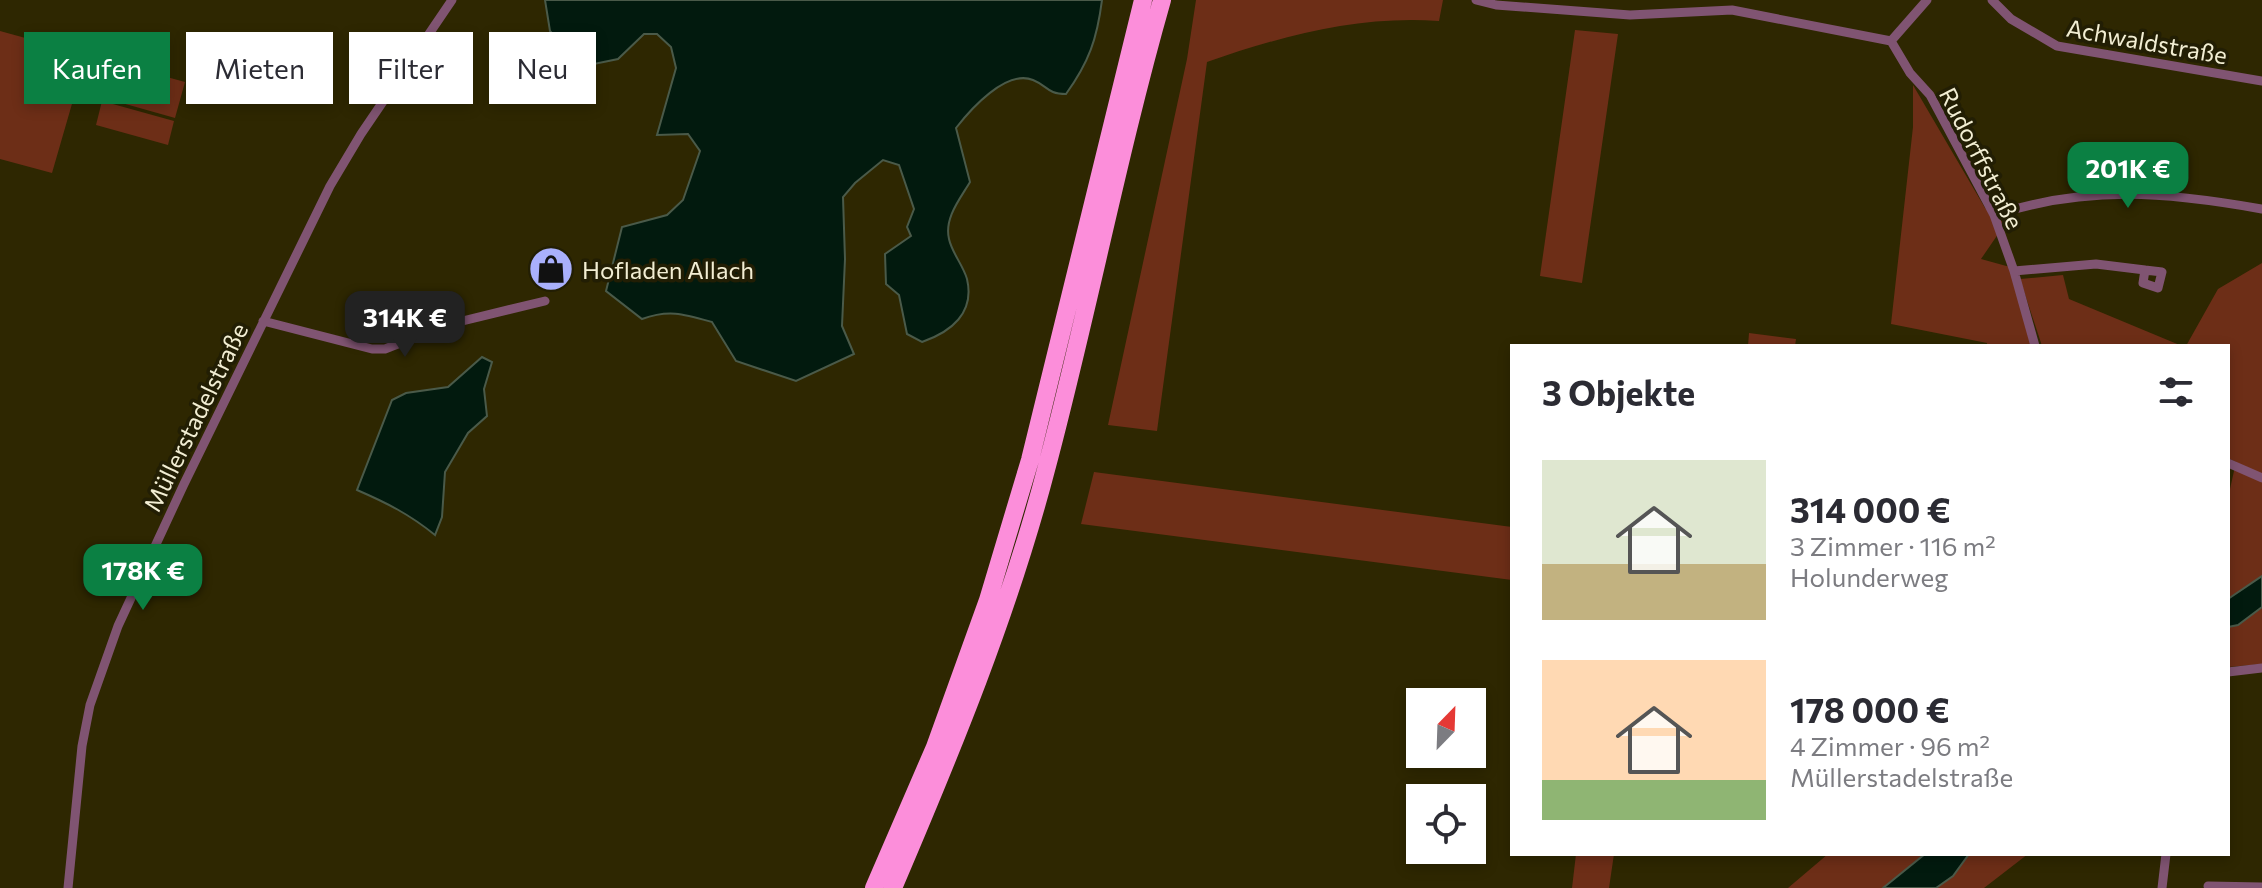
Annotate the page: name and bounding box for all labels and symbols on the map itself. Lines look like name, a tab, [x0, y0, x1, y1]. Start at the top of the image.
street label: Achwaldstraße	[2064, 13, 2230, 69]
street label: Rudorffstraße	[1934, 82, 2030, 234]
pin: 201K €	[2063, 142, 2193, 210]
shop icon: Hofladen Allach	[527, 245, 575, 293]
place label: Hofladen Allach	[582, 255, 754, 284]
pin: 314K €	[340, 291, 470, 359]
street label: Müllerstadelstraße	[137, 318, 253, 516]
pin: 178K €	[78, 544, 208, 612]
north arrow	[1406, 688, 1486, 768]

